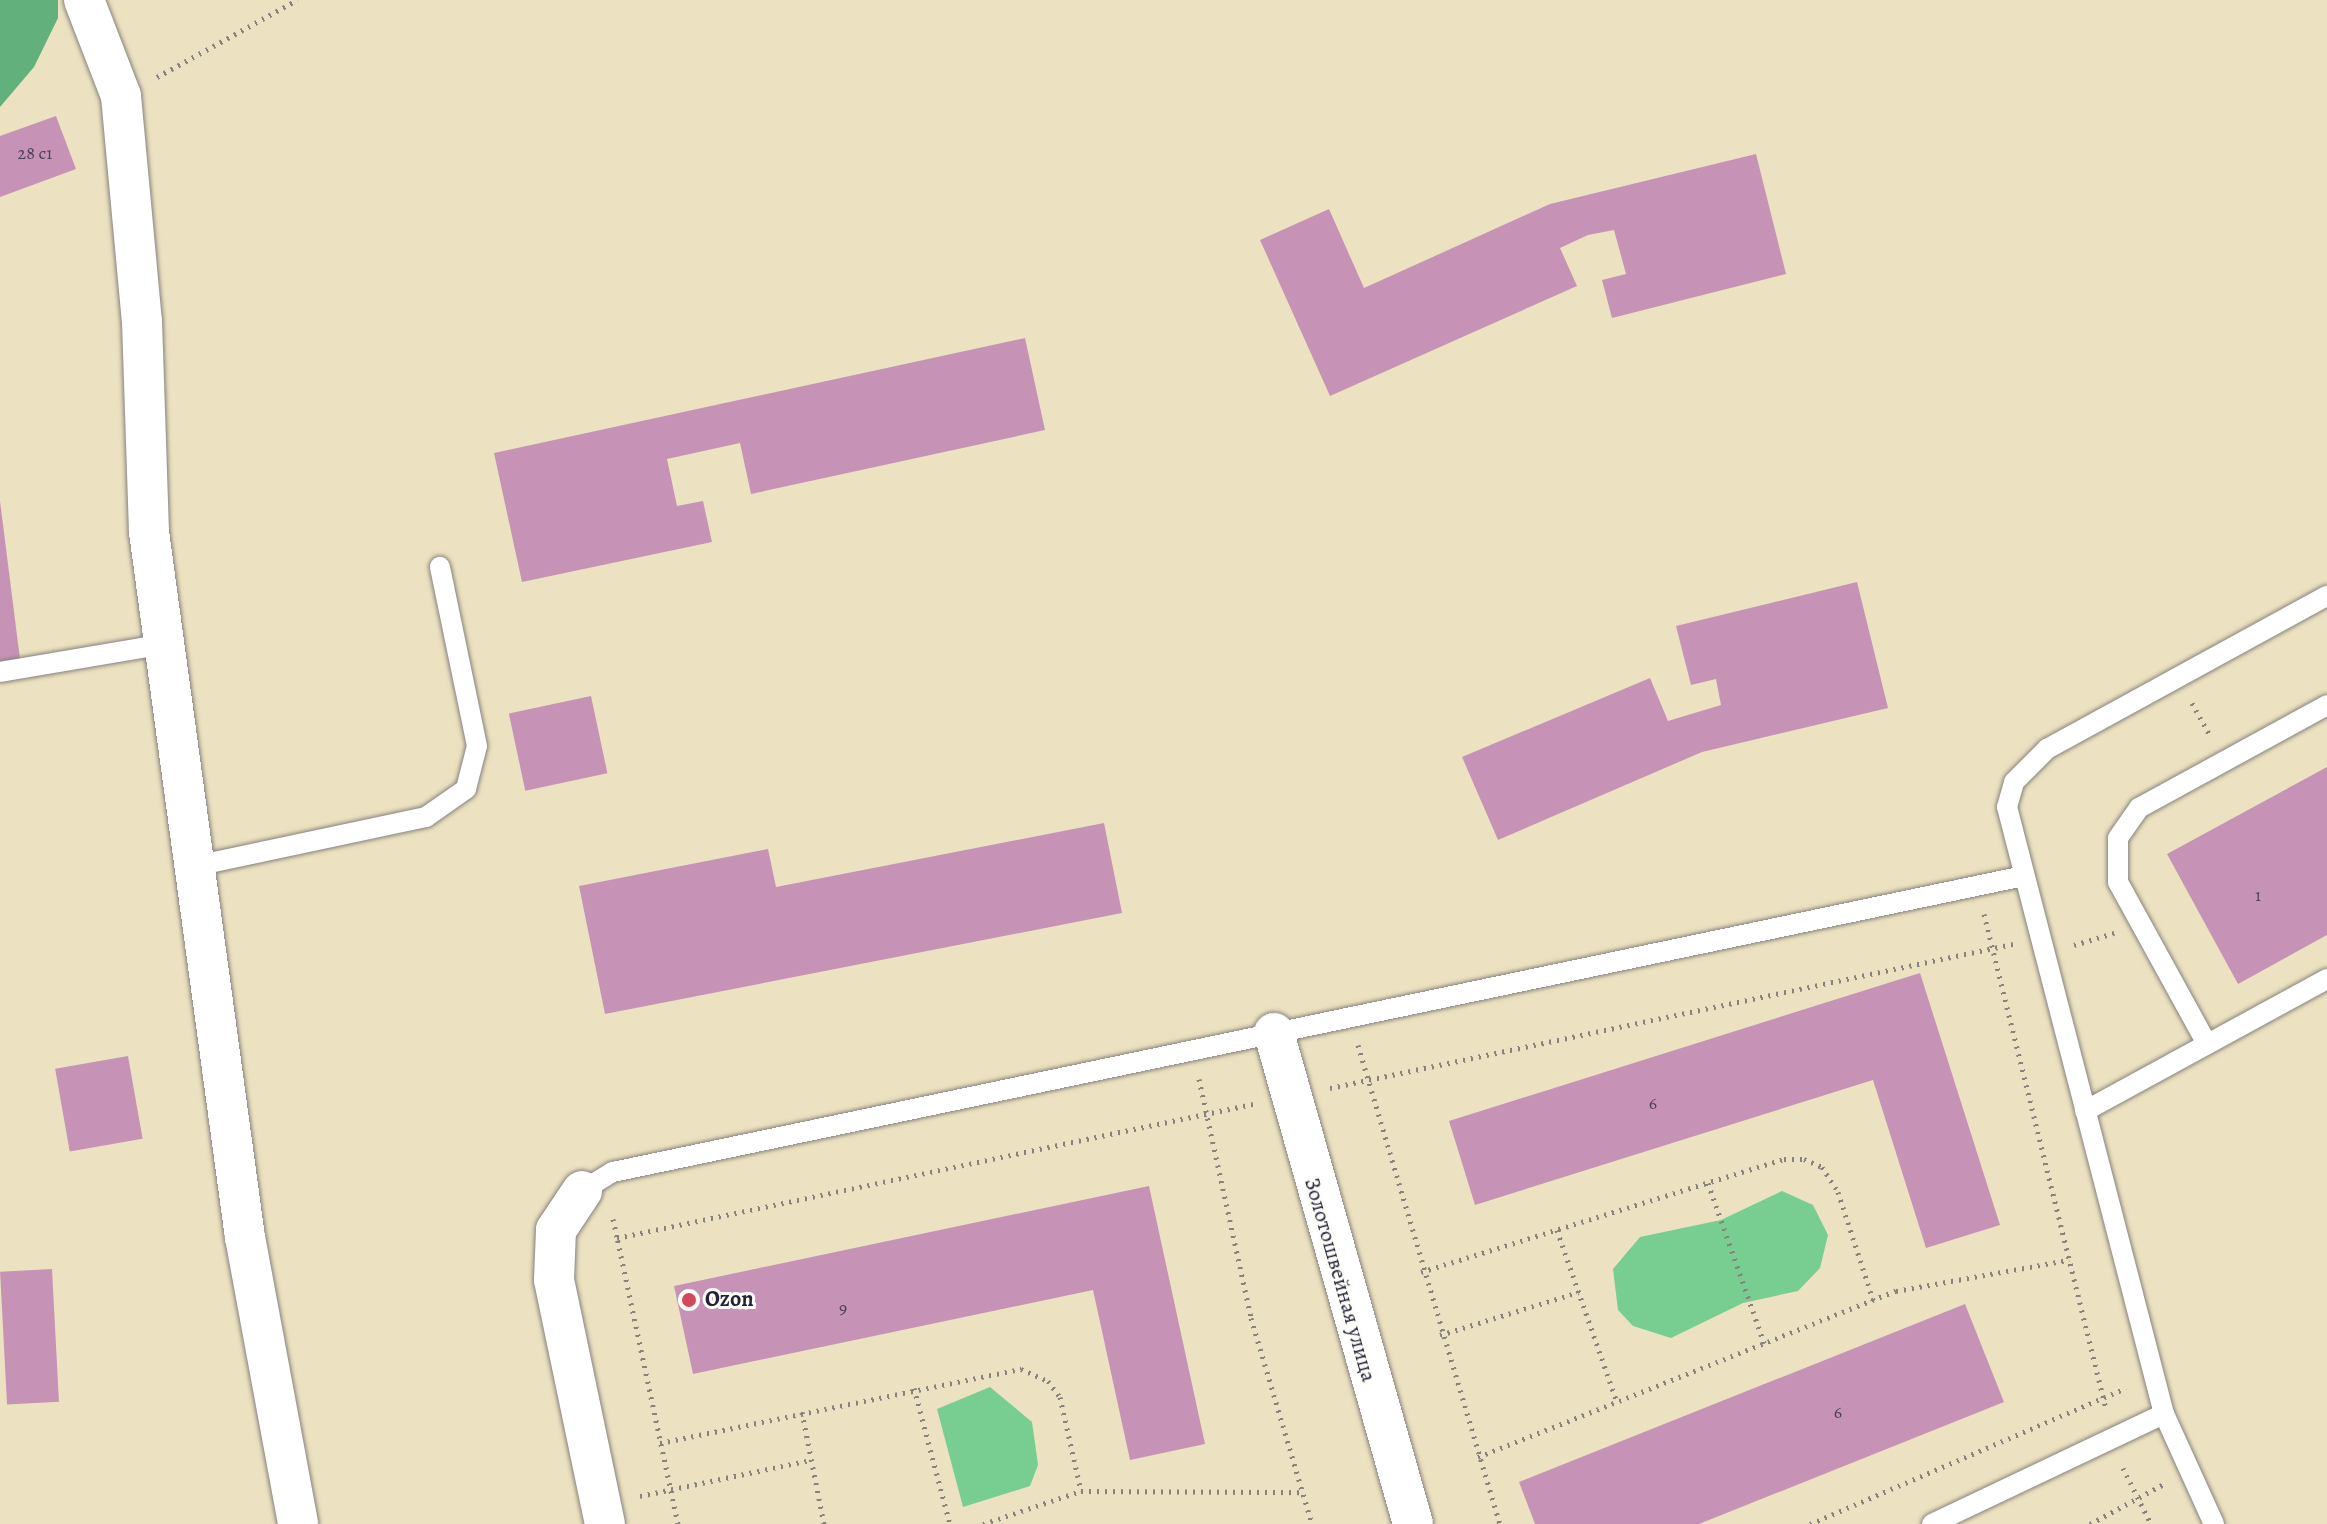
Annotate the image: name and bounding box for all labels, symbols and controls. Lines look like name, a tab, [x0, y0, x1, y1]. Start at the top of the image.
house number: 28 с1	[18, 142, 52, 164]
house number: 1	[2255, 884, 2261, 906]
house number: 6	[1649, 1092, 1657, 1114]
street label: Золотошвейная улица	[1298, 1175, 1382, 1385]
place label: Ozon	[705, 1287, 754, 1313]
marker: Ozon	[680, 1291, 698, 1309]
house number: 9	[839, 1297, 847, 1319]
house number: 6	[1834, 1401, 1842, 1423]

